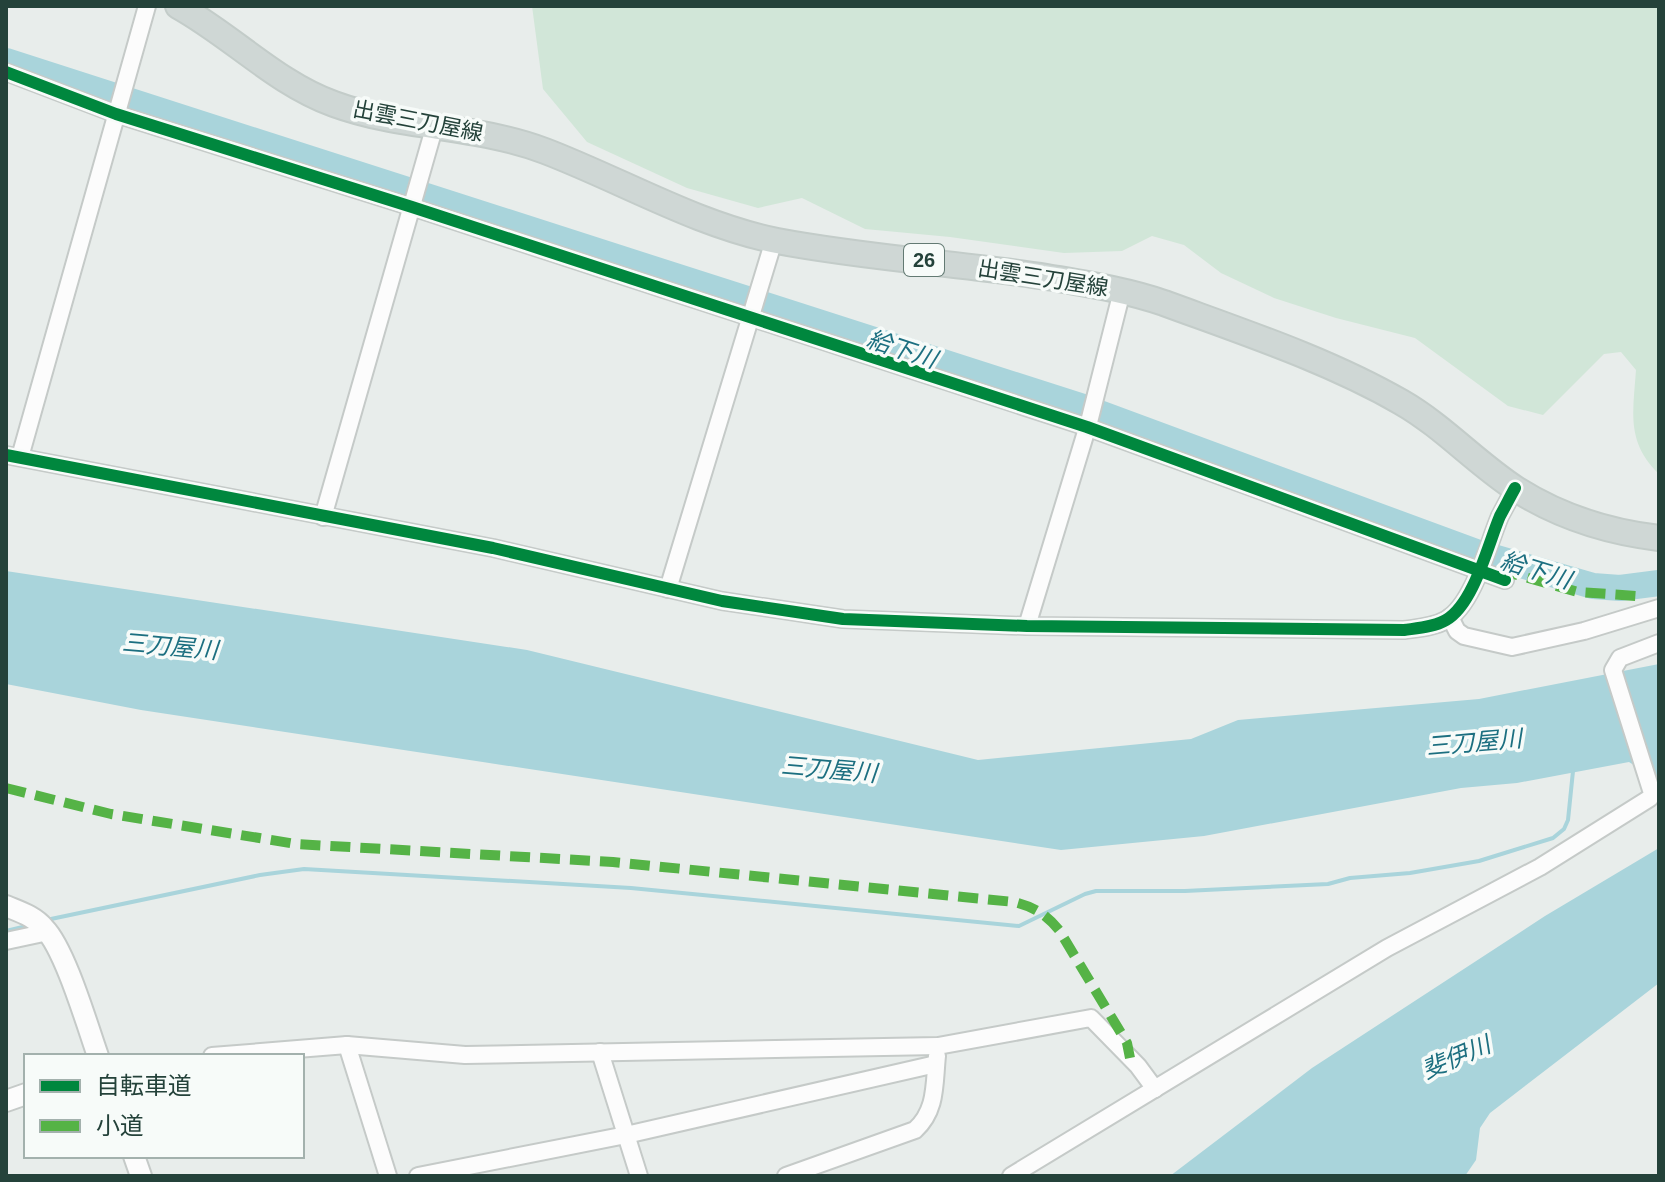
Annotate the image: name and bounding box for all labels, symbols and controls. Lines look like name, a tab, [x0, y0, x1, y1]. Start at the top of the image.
street label: 出雲三刀屋線	[351, 96, 485, 146]
road number: 26	[904, 244, 944, 276]
street label: 出雲三刀屋線	[976, 255, 1110, 301]
water label: 給下川	[864, 325, 943, 374]
water label: 給下川	[1498, 547, 1577, 594]
water label: 三刀屋川	[121, 628, 222, 664]
water label: 三刀屋川	[1425, 724, 1526, 760]
water label: 三刀屋川	[780, 751, 881, 787]
water label: 斐伊川	[1418, 1029, 1497, 1083]
legend	[24, 1054, 304, 1158]
text: 自転車道	[96, 1072, 192, 1099]
text: 小道	[96, 1112, 144, 1139]

